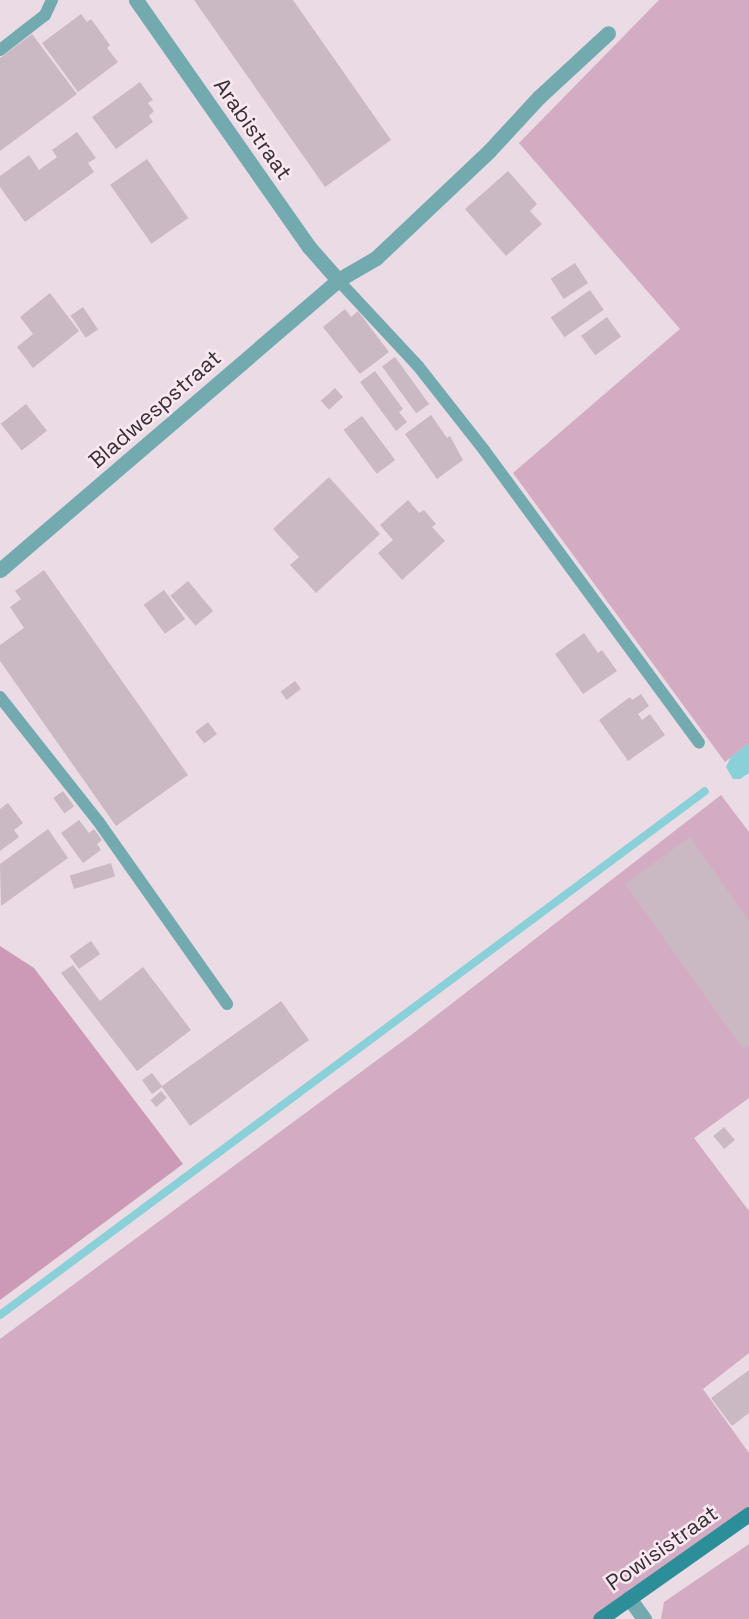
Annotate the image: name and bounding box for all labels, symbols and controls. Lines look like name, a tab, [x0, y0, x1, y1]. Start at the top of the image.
street label: Arabistraat	[208, 73, 298, 185]
street label: Bladwespstraat	[83, 344, 227, 474]
street label: Powisistraat	[601, 1500, 723, 1596]

